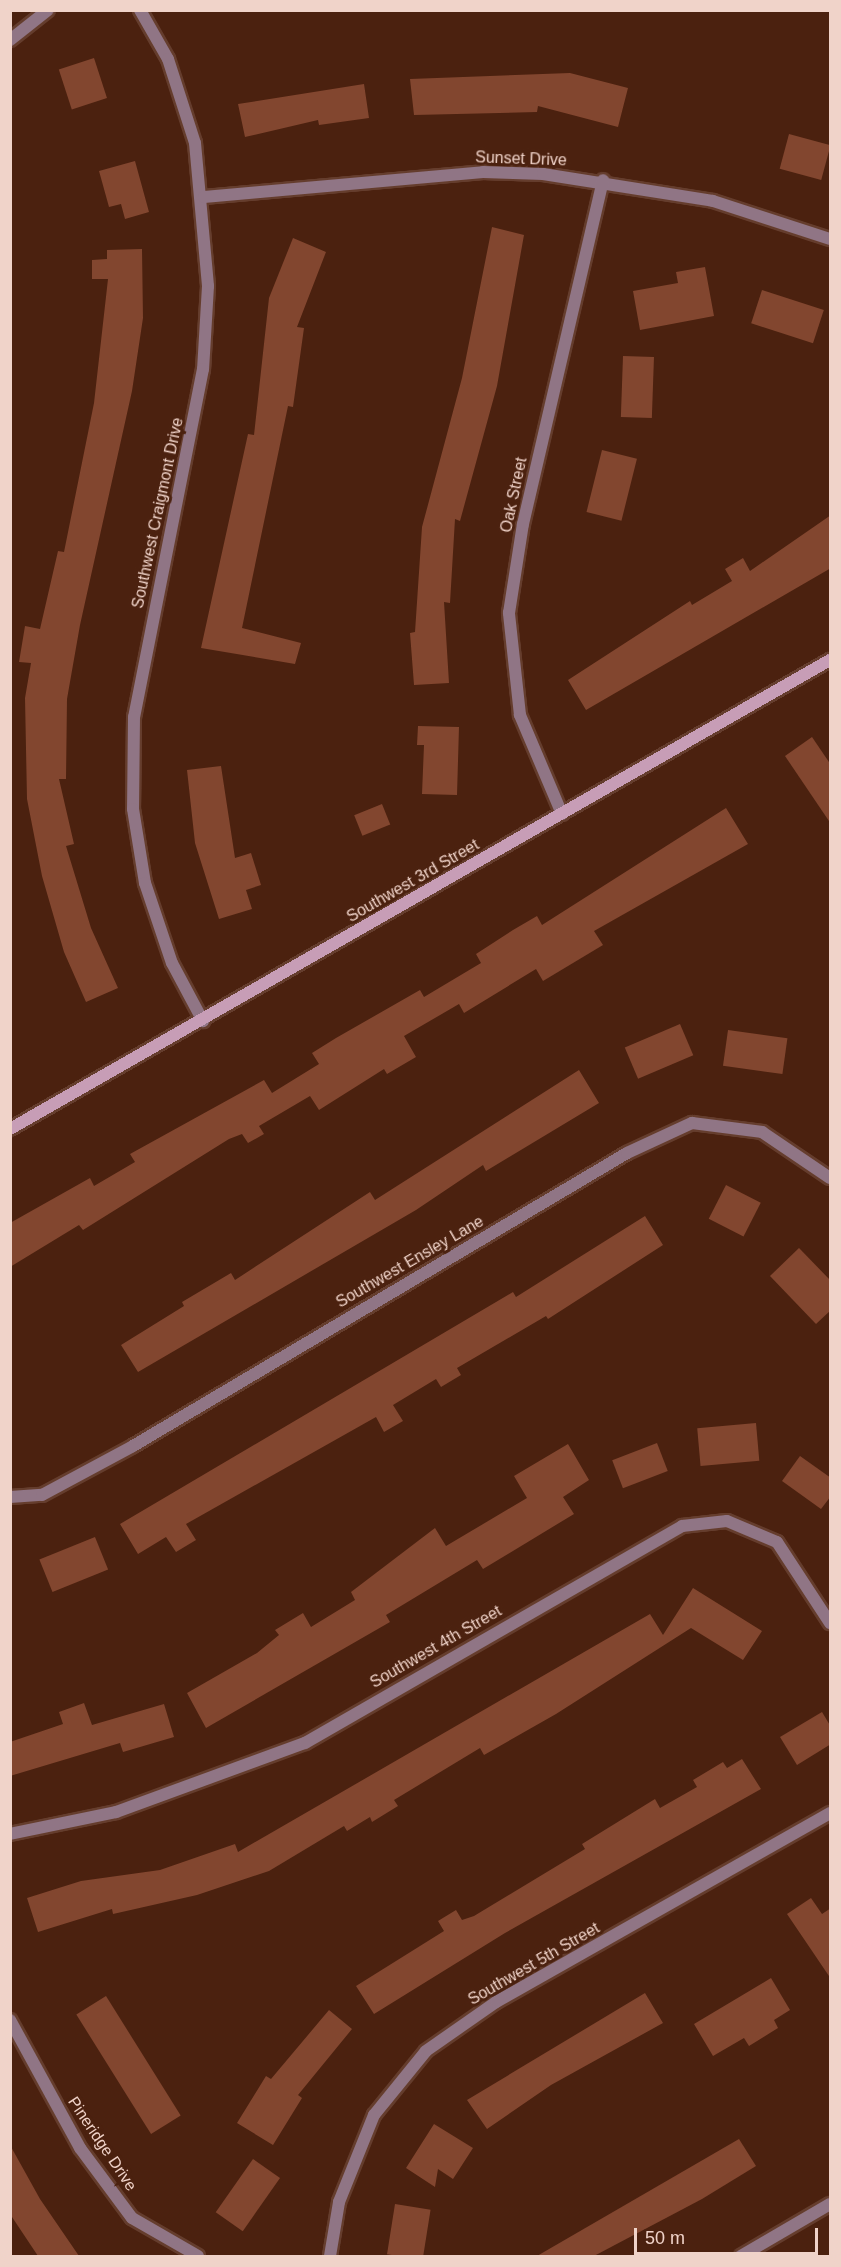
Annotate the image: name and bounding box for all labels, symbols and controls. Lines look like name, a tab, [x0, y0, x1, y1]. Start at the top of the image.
street label: Sunset Drive	[475, 148, 567, 170]
street label: Southwest Craigmont Drive	[128, 416, 188, 610]
street label: Oak Street	[497, 456, 531, 534]
street label: Southwest 3rd Street	[344, 835, 482, 927]
street label: Southwest Ensley Lane	[333, 1212, 487, 1312]
street label: Southwest 4th Street	[367, 1602, 505, 1692]
street label: Southwest 5th Street	[465, 1919, 603, 2009]
street label: Pineridge Drive	[63, 2093, 141, 2195]
scale bar	[637, 2216, 822, 2254]
text: 50 m	[645, 2228, 685, 2248]

